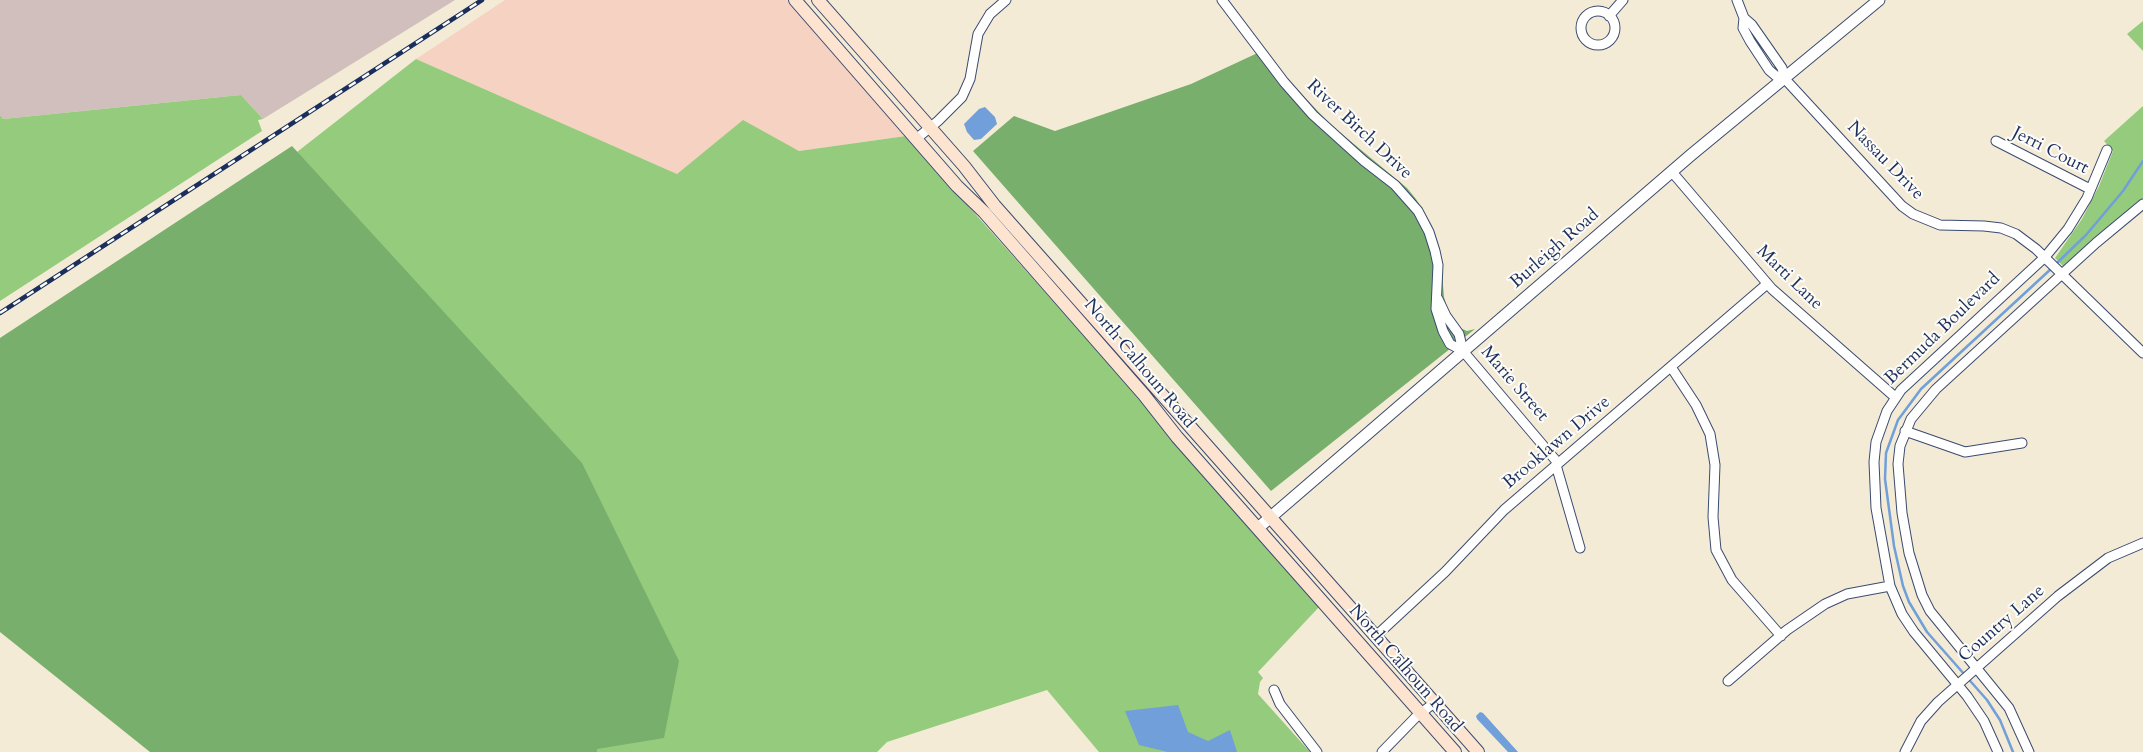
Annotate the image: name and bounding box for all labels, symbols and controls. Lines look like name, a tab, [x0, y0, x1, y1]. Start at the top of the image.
street label: River Birch Drive	[1302, 76, 1416, 184]
street label: Nassau Drive	[1842, 117, 1928, 205]
street label: Jerri Court	[2008, 123, 2092, 179]
street label: Burleigh Road	[1506, 204, 1604, 294]
street label: Marti Lane	[1751, 241, 1827, 315]
street label: Bermuda Boulevard	[1881, 268, 2005, 390]
street label: North Calhoun Road	[1079, 295, 1199, 433]
street label: Marie Street	[1475, 342, 1553, 426]
street label: Brooklawn Drive	[1499, 392, 1615, 494]
street label: Country Lane	[1954, 581, 2050, 667]
street label: North Calhoun Road	[1344, 601, 1466, 737]

